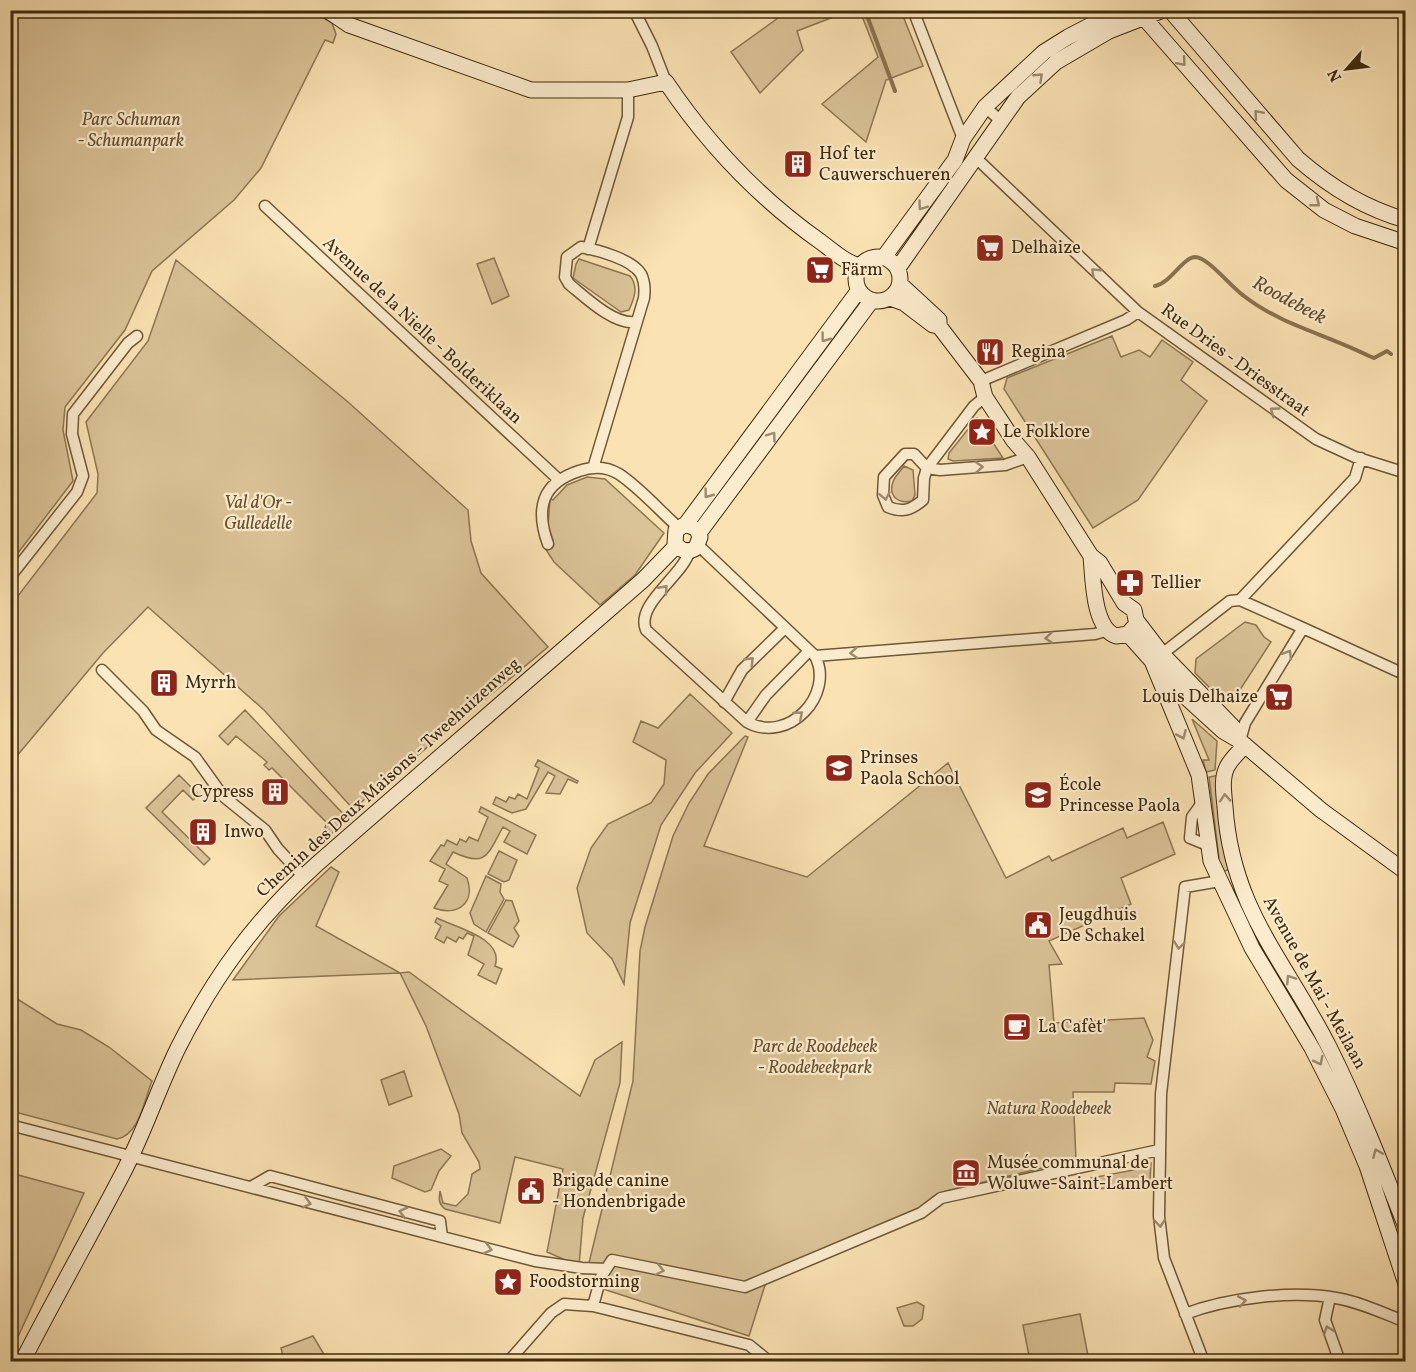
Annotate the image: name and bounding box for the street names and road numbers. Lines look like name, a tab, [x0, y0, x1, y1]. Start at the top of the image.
street label: Avenue de la Nielle - Bolderiklaan	[317, 232, 528, 431]
street label: Rue Dries - Driesstraat	[1155, 298, 1315, 424]
street label: Chemin des Deux Maisons - Tweehuizenweg	[251, 652, 527, 904]
street label: Avenue de Mai - Meilaan	[1256, 892, 1372, 1074]

